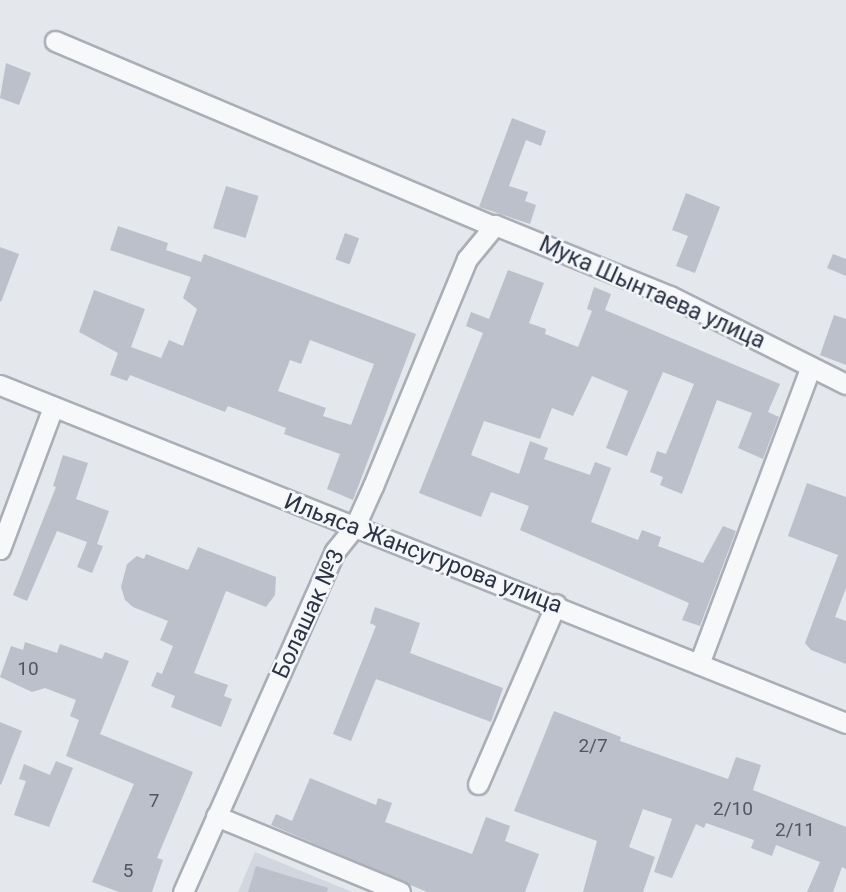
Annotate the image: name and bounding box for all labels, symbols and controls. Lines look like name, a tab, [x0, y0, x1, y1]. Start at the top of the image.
street label: Мука Шынтаева улица	[535, 231, 769, 355]
street label: Ильяса Жансугурова улица	[280, 488, 566, 620]
street label: Болашак №3	[267, 545, 351, 683]
house number: 10	[17, 658, 39, 680]
house number: 2/7	[578, 735, 608, 757]
house number: 7	[149, 790, 159, 812]
house number: 2/10	[713, 798, 753, 820]
house number: 2/11	[775, 819, 815, 841]
house number: 5	[123, 860, 133, 882]

